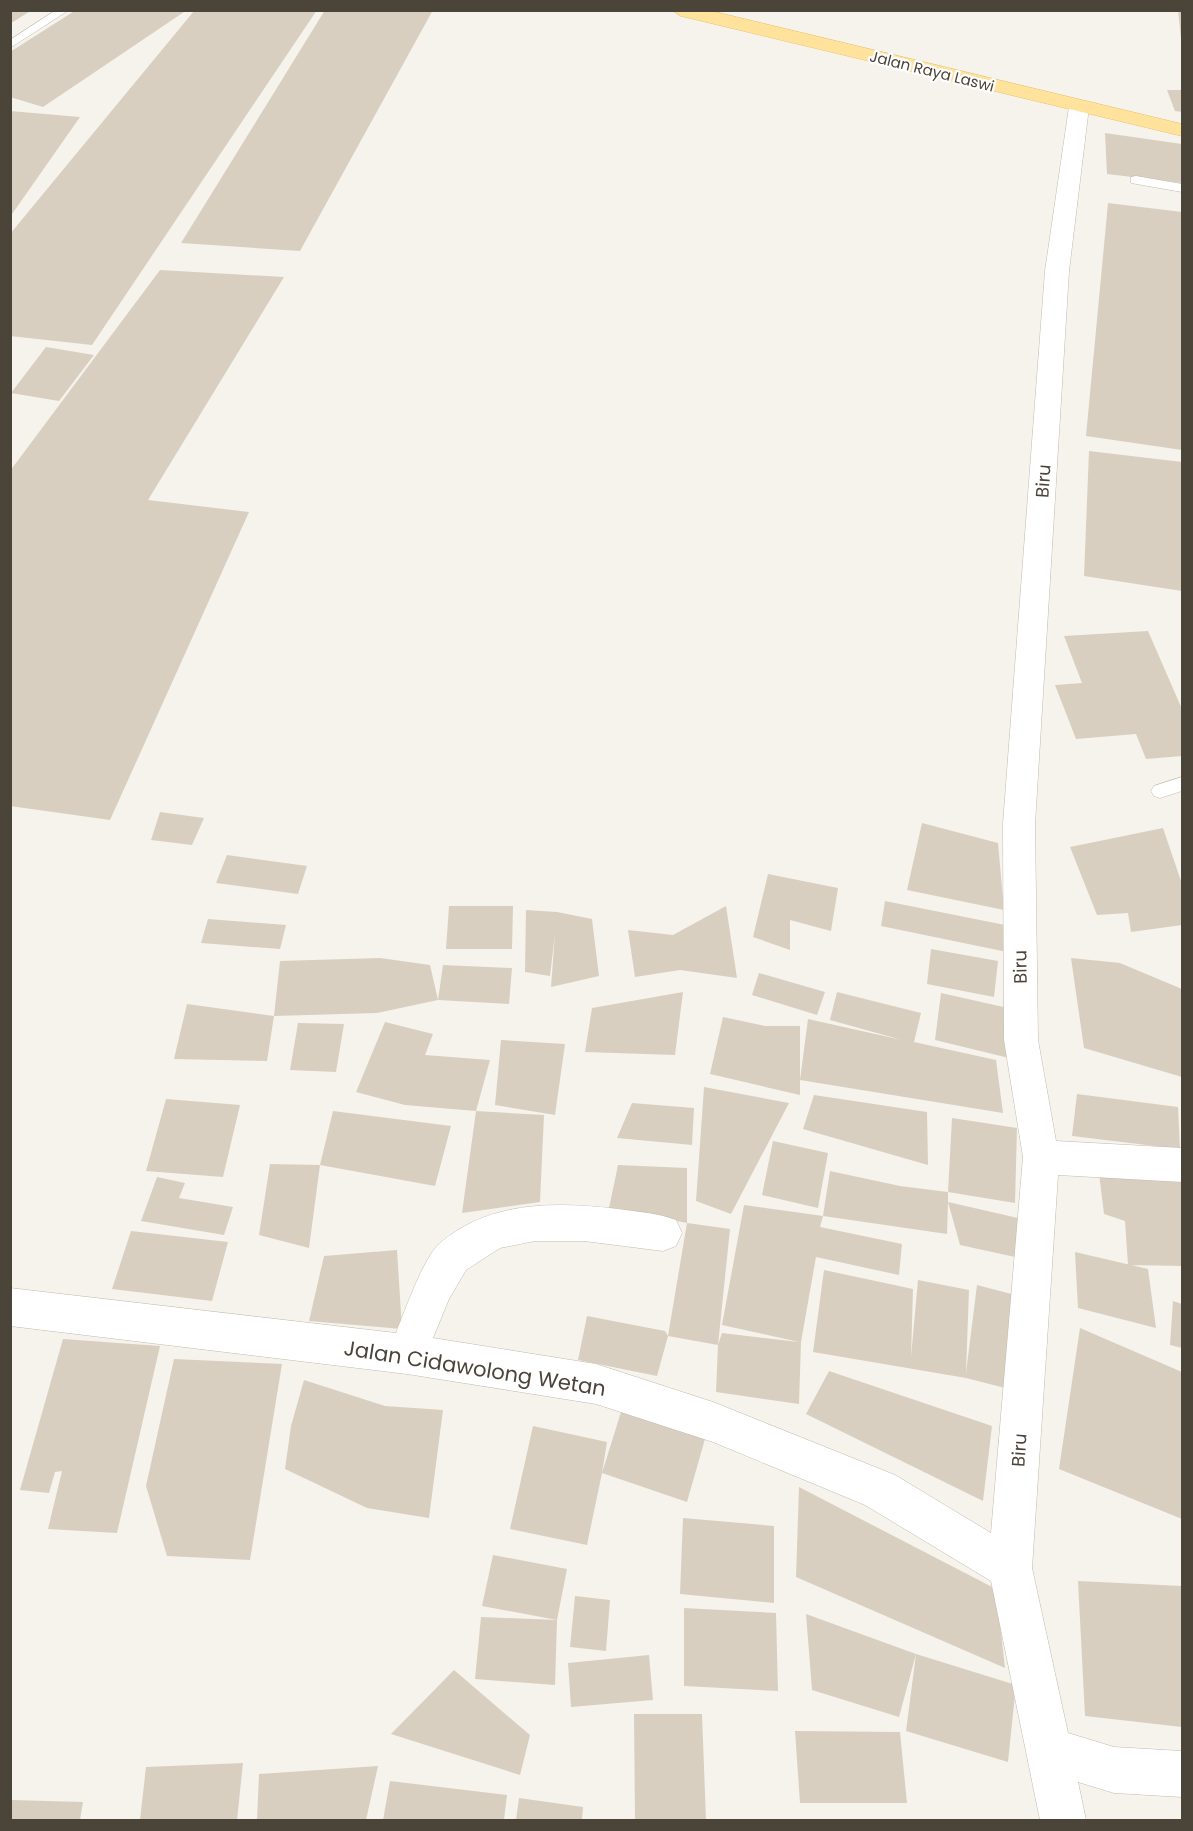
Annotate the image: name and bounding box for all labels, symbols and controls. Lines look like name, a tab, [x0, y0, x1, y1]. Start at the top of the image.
street label: Jalan Raya Laswi	[867, 45, 997, 97]
street label: Biru	[1029, 463, 1057, 499]
street label: Biru	[1007, 950, 1033, 984]
street label: Jalan Cidawolong Wetan	[342, 1333, 608, 1403]
street label: Biru	[1005, 1432, 1033, 1468]

